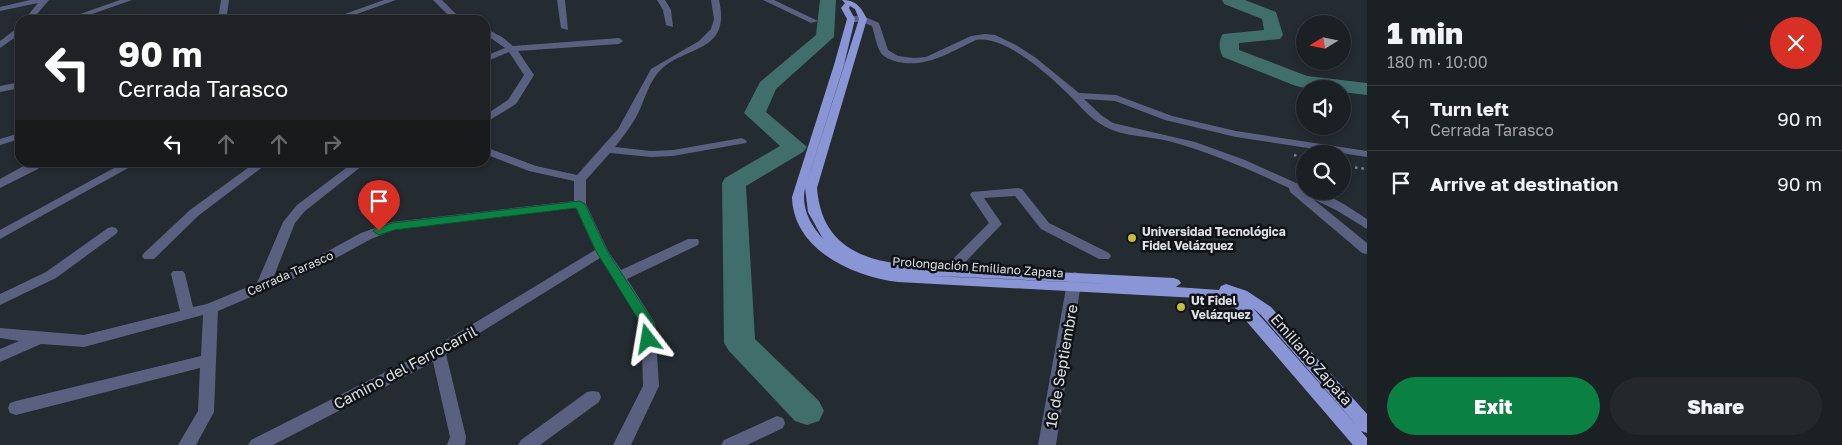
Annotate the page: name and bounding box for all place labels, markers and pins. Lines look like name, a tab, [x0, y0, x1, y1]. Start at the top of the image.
pin	[358, 180, 400, 231]
place label: Universidad Tecnológica Fidel Velázquez	[1142, 224, 1286, 253]
marker: Universidad Tecnológica Fidel Velázquez	[1126, 232, 1138, 244]
place label: Ut Fidel Velázquez	[1191, 293, 1251, 322]
marker: Ut Fidel Velázquez	[1175, 301, 1187, 313]

